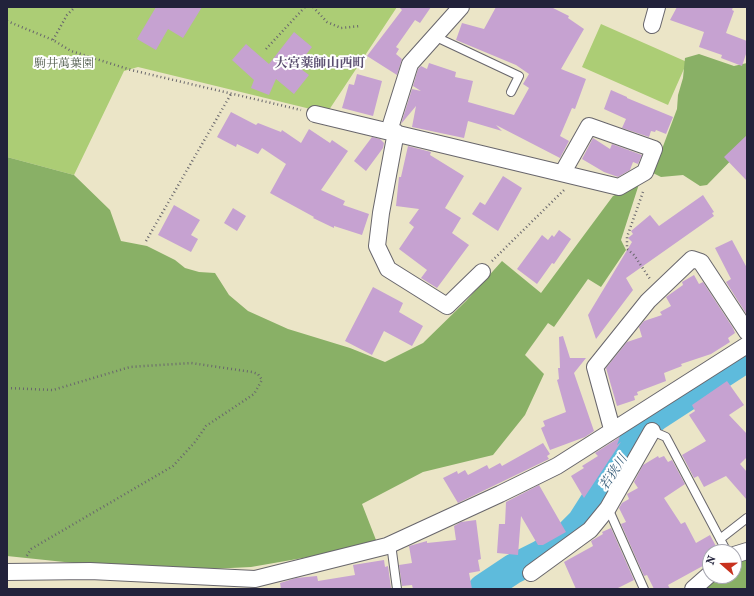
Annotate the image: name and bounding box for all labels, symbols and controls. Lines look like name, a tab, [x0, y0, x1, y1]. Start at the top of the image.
district label: 大宮薬師山西町	[275, 56, 365, 72]
park label: 駒井萬葉園	[34, 57, 94, 71]
water label: 若狭川	[597, 452, 631, 494]
north arrow	[702, 544, 742, 584]
text: N	[704, 554, 719, 566]

